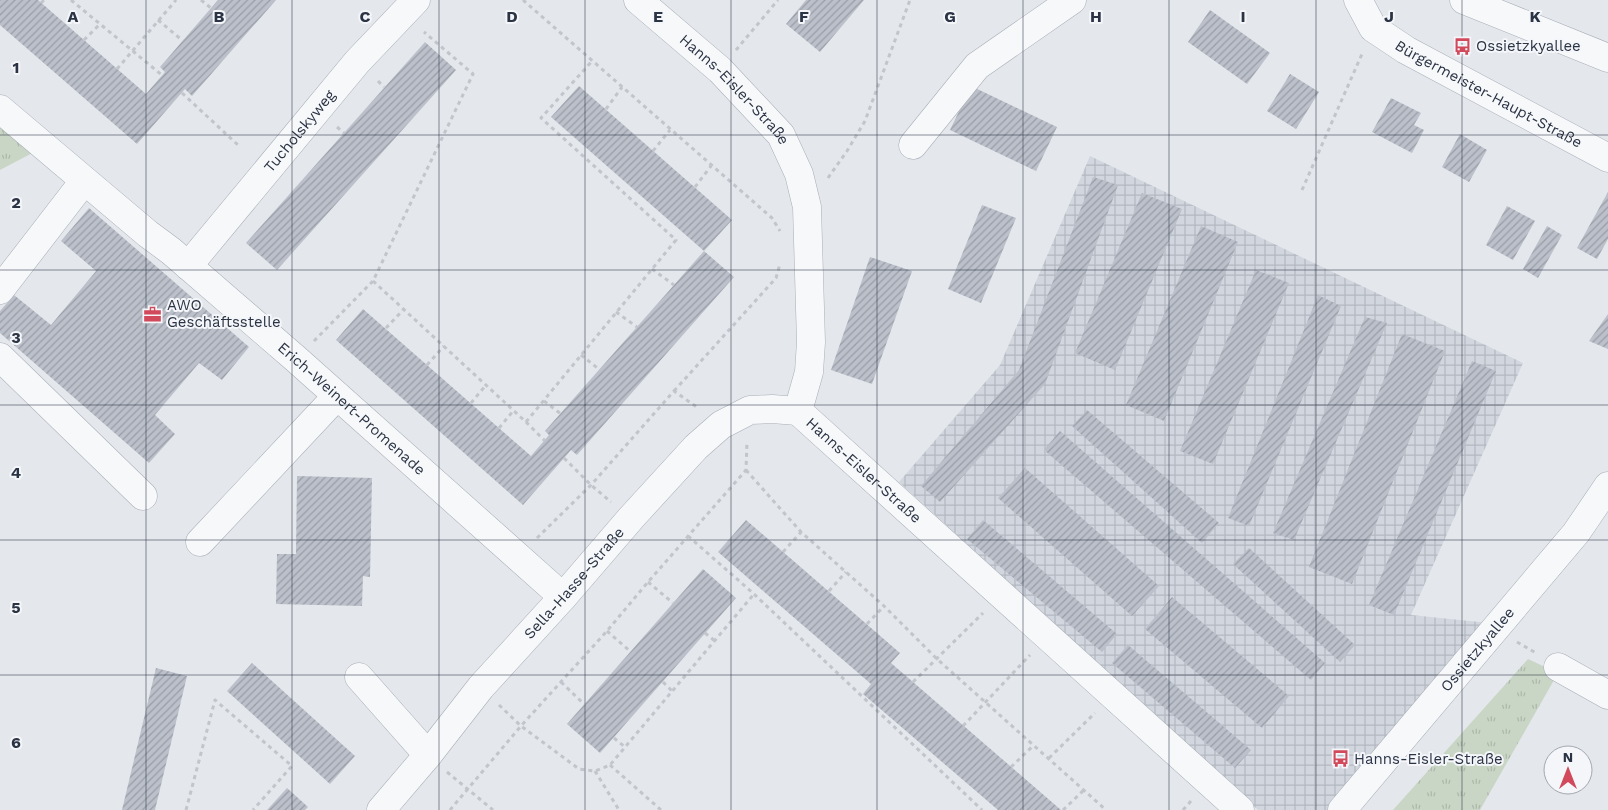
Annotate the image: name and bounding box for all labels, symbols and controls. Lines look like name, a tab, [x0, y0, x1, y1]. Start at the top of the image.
text: A	[68, 7, 79, 26]
text: B	[214, 7, 225, 26]
text: C	[360, 7, 371, 26]
text: D	[506, 7, 518, 26]
text: E	[653, 7, 663, 26]
text: F	[799, 7, 809, 26]
text: G	[944, 7, 956, 26]
text: H	[1090, 7, 1102, 26]
text: I	[1240, 7, 1246, 26]
text: J	[1384, 7, 1394, 26]
text: K	[1529, 7, 1541, 26]
street label: Hanns-Eisler-Straße	[676, 31, 793, 147]
street label: Bürgermeister-Haupt-Straße	[1392, 36, 1585, 151]
bus stop icon: Ossietzkyallee	[1452, 36, 1472, 56]
place label: Ossietzkyallee	[1476, 37, 1581, 55]
text: 1	[13, 58, 19, 77]
street label: Tucholskyweg	[260, 86, 339, 176]
text: 2	[11, 193, 21, 212]
place label: AWO Geschäftsstelle	[167, 296, 281, 331]
office icon: AWO Geschäftsstelle	[143, 304, 163, 324]
text: 3	[11, 328, 21, 347]
street label: Erich-Weinert-Promenade	[274, 338, 429, 479]
street label: Hanns-Eisler-Straße	[802, 414, 925, 527]
text: 4	[11, 463, 21, 482]
street label: Sella-Hasse-Straße	[520, 524, 628, 643]
text: 5	[11, 598, 21, 617]
street label: Ossietzkyallee	[1437, 604, 1518, 695]
text: 6	[11, 733, 21, 752]
north arrow	[1543, 745, 1593, 795]
bus stop icon: Hanns-Eisler-Straße	[1330, 749, 1350, 769]
text: N	[1563, 749, 1573, 765]
place label: Hanns-Eisler-Straße	[1354, 750, 1503, 768]

